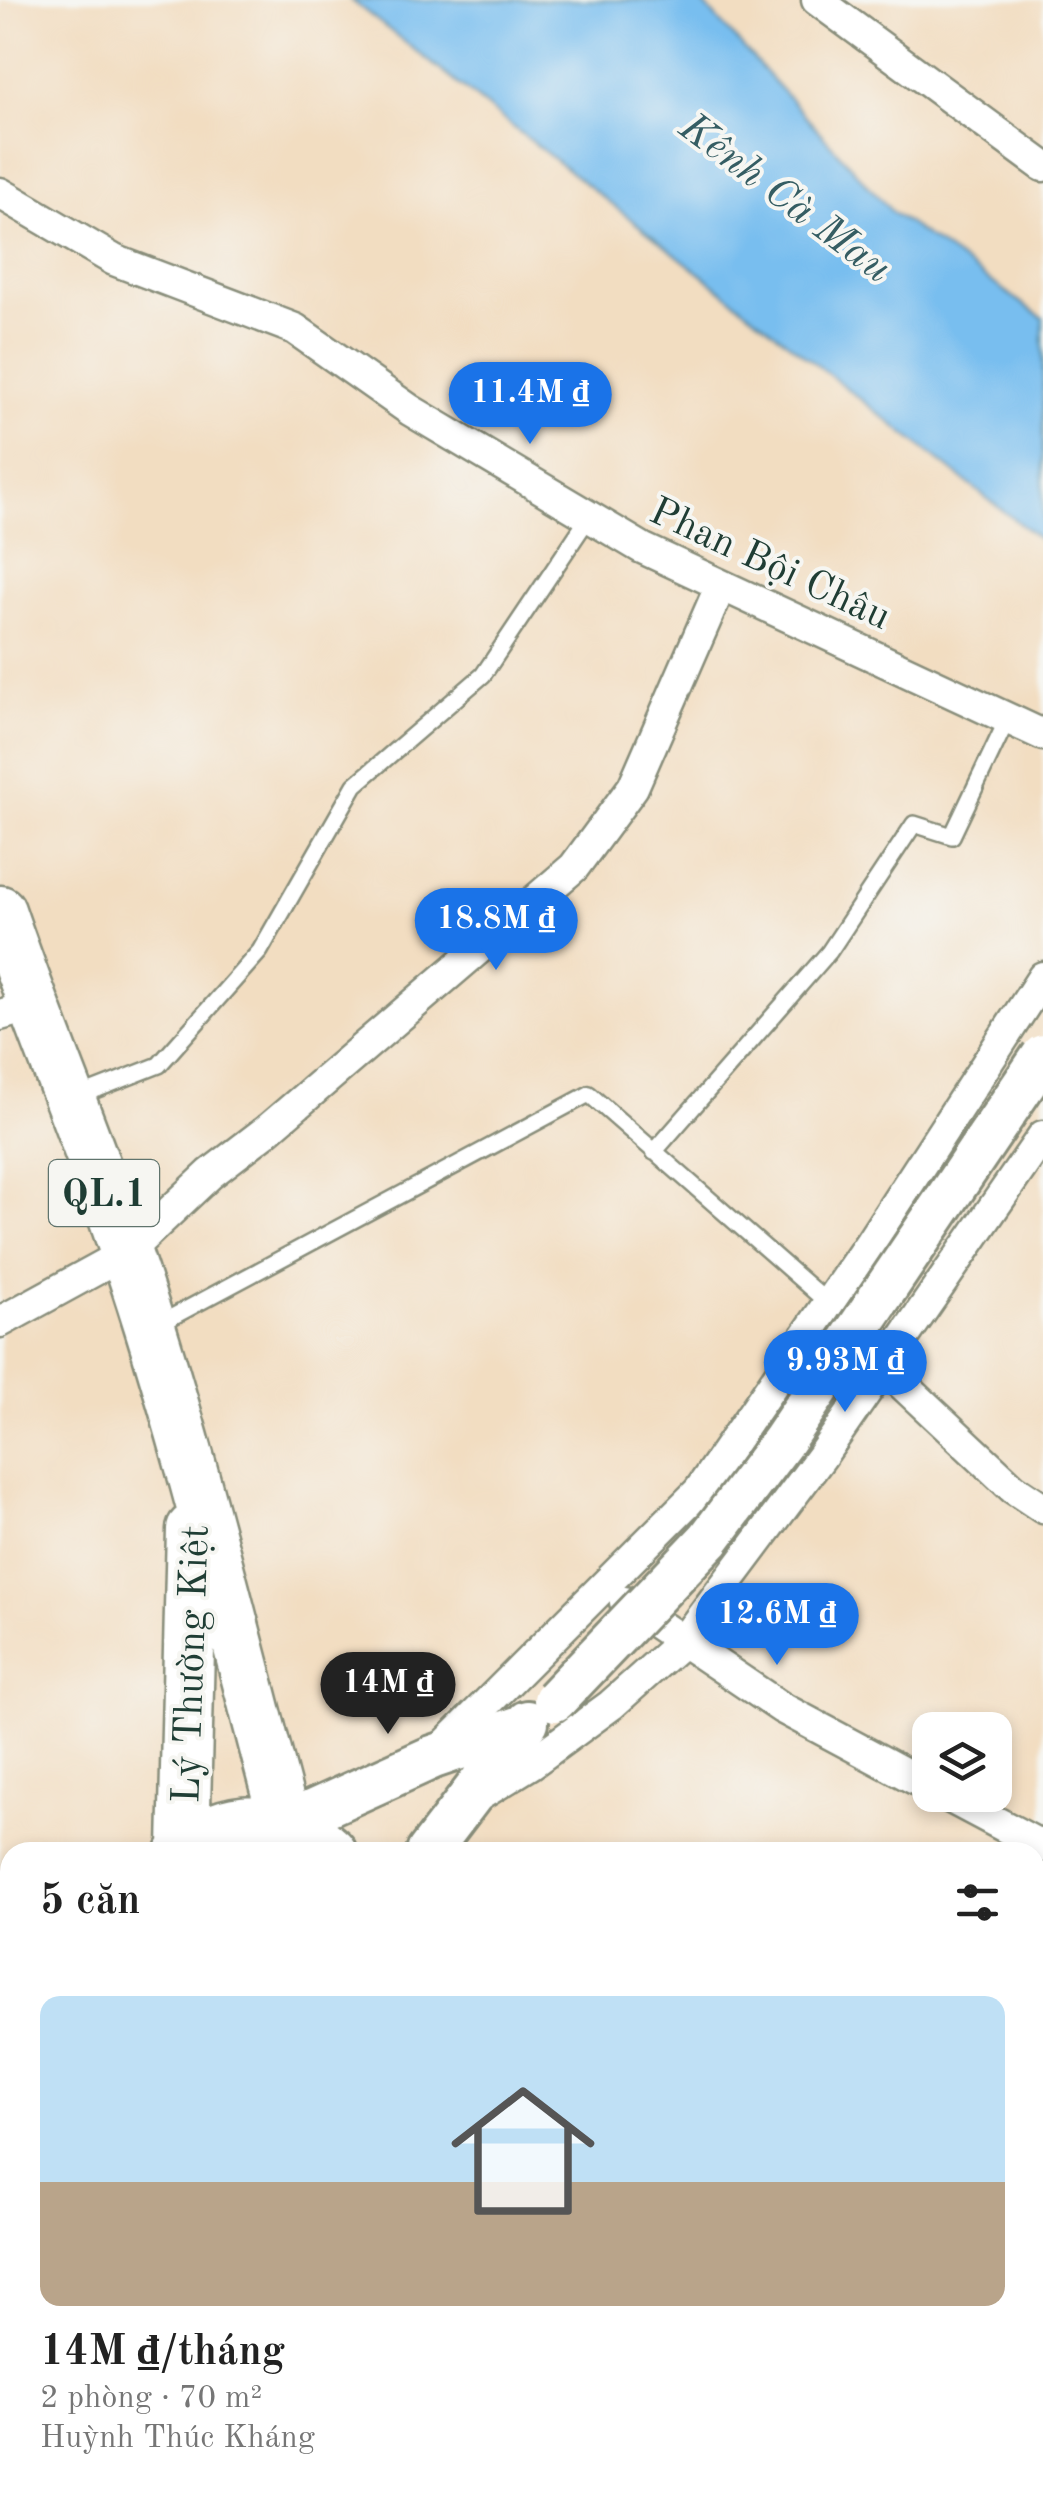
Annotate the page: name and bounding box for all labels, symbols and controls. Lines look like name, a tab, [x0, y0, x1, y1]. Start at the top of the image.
water label: Kênh Cà Mau	[670, 106, 898, 292]
pin: 11.4M ₫	[438, 362, 622, 447]
text: 11.4M ₫	[471, 378, 589, 410]
street label: Phan Bội Châu	[643, 492, 896, 639]
pin: 18.8M ₫	[404, 888, 588, 973]
text: 18.8M ₫	[437, 904, 555, 936]
road number: QL.1	[49, 1160, 159, 1226]
pin: 9.93M ₫	[753, 1330, 937, 1415]
text: 9.93M ₫	[786, 1346, 904, 1378]
street label: Lý Thường Kiệt	[168, 1524, 218, 1804]
pin: 12.6M ₫	[685, 1583, 869, 1668]
text: 12.6M ₫	[718, 1599, 836, 1631]
pin: 14M ₫	[318, 1652, 458, 1737]
text: 14M ₫	[343, 1668, 433, 1700]
map controls	[912, 1712, 1012, 1812]
button: layers	[912, 1712, 1012, 1812]
icon: filters	[950, 1875, 1005, 1930]
text: 5 căn	[40, 1881, 140, 1923]
icon: home	[433, 2061, 613, 2241]
text: 14M ₫/tháng	[40, 2332, 285, 2374]
text: 2 phòng · 70 m²	[40, 2383, 262, 2415]
text: Huỳnh Thúc Kháng	[40, 2423, 315, 2455]

